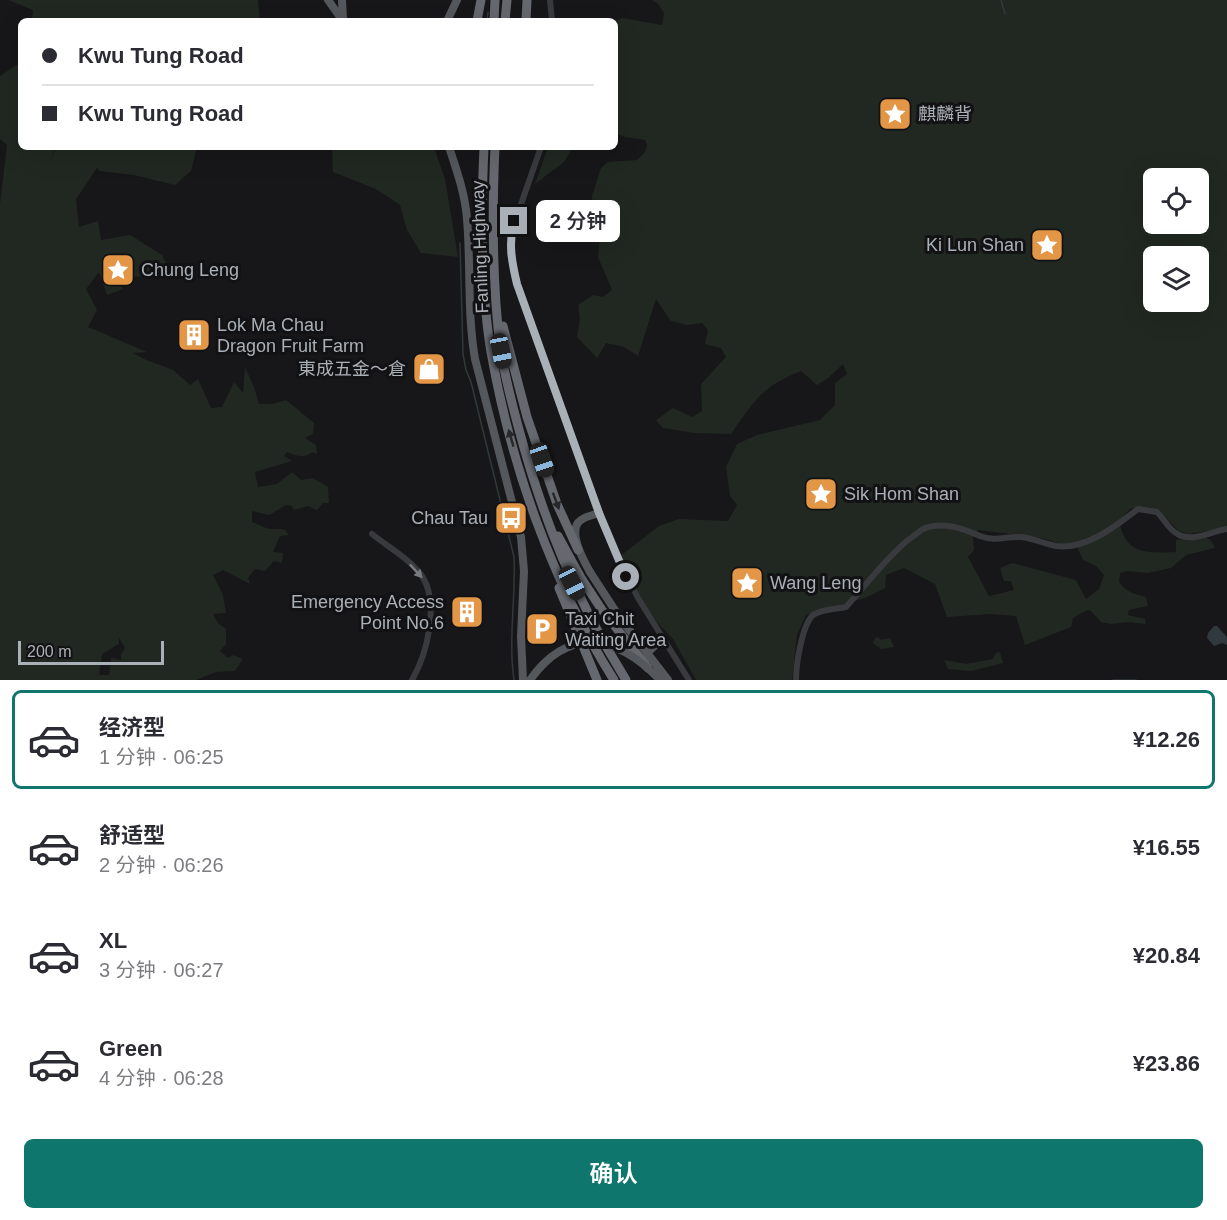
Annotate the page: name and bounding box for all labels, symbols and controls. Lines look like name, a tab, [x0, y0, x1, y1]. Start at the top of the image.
text: Kwu Tung Road	[78, 43, 244, 68]
place icon: 麒麟背	[877, 96, 913, 132]
text: Kwu Tung Road	[78, 101, 244, 126]
place label: 麒麟背	[918, 104, 972, 124]
map controls	[1143, 168, 1209, 312]
button: locate	[1143, 168, 1209, 234]
street label: Fanling Highway	[468, 180, 492, 314]
callout: 2 分钟	[535, 200, 619, 242]
route end	[500, 207, 527, 234]
text: 2 分钟	[550, 210, 606, 232]
place icon: Ki Lun Shan	[1029, 227, 1065, 263]
place label: Ki Lun Shan	[926, 235, 1024, 255]
button: layers	[1143, 246, 1209, 312]
place icon: Chung Leng	[100, 252, 136, 288]
place label: Chung Leng	[141, 260, 239, 280]
place label: Lok Ma Chau Dragon Fruit Farm	[217, 315, 364, 356]
building icon: Lok Ma Chau Dragon Fruit Farm	[176, 317, 212, 353]
car	[489, 332, 513, 370]
shop icon: 東成五金～倉	[411, 351, 447, 387]
place label: 東成五金～倉	[298, 359, 406, 379]
one-way arrow	[506, 429, 515, 447]
car	[528, 440, 556, 480]
place icon: Sik Hom Shan	[803, 476, 839, 512]
place label: Sik Hom Shan	[844, 484, 959, 504]
one-way arrow	[552, 492, 562, 510]
bus stop icon: Chau Tau	[493, 500, 529, 536]
place label: Chau Tau	[411, 508, 488, 528]
car	[556, 563, 588, 603]
route start	[612, 563, 639, 590]
one-way arrow	[409, 564, 423, 578]
place icon: Wang Leng	[729, 565, 765, 601]
place label: Wang Leng	[770, 573, 861, 593]
place label: Emergency Access Point No.6	[291, 592, 444, 633]
building icon: Emergency Access Point No.6	[449, 594, 485, 630]
place label: Taxi Chit Waiting Area	[565, 609, 667, 650]
parking icon: Taxi Chit Waiting Area	[524, 611, 560, 647]
scale bar	[18, 638, 164, 666]
text: 200 m	[27, 643, 71, 660]
icon: car	[27, 713, 81, 767]
text: 经济型	[99, 715, 165, 740]
text: ¥12.26	[1133, 727, 1200, 752]
text: 1 分钟 · 06:25	[99, 746, 224, 768]
icon: car	[27, 821, 81, 875]
text: 舒适型	[99, 823, 165, 848]
text: ¥16.55	[1133, 835, 1200, 860]
text: 2 分钟 · 06:26	[99, 854, 224, 876]
text: XL	[99, 928, 127, 953]
icon: car	[27, 929, 81, 983]
text: ¥20.84	[1133, 943, 1200, 968]
text: 3 分钟 · 06:27	[99, 959, 224, 981]
text: Green	[99, 1036, 163, 1061]
icon: car	[27, 1037, 81, 1091]
text: ¥23.86	[1133, 1051, 1200, 1076]
text: 4 分钟 · 06:28	[99, 1067, 224, 1089]
button: 确认	[24, 1139, 1203, 1208]

